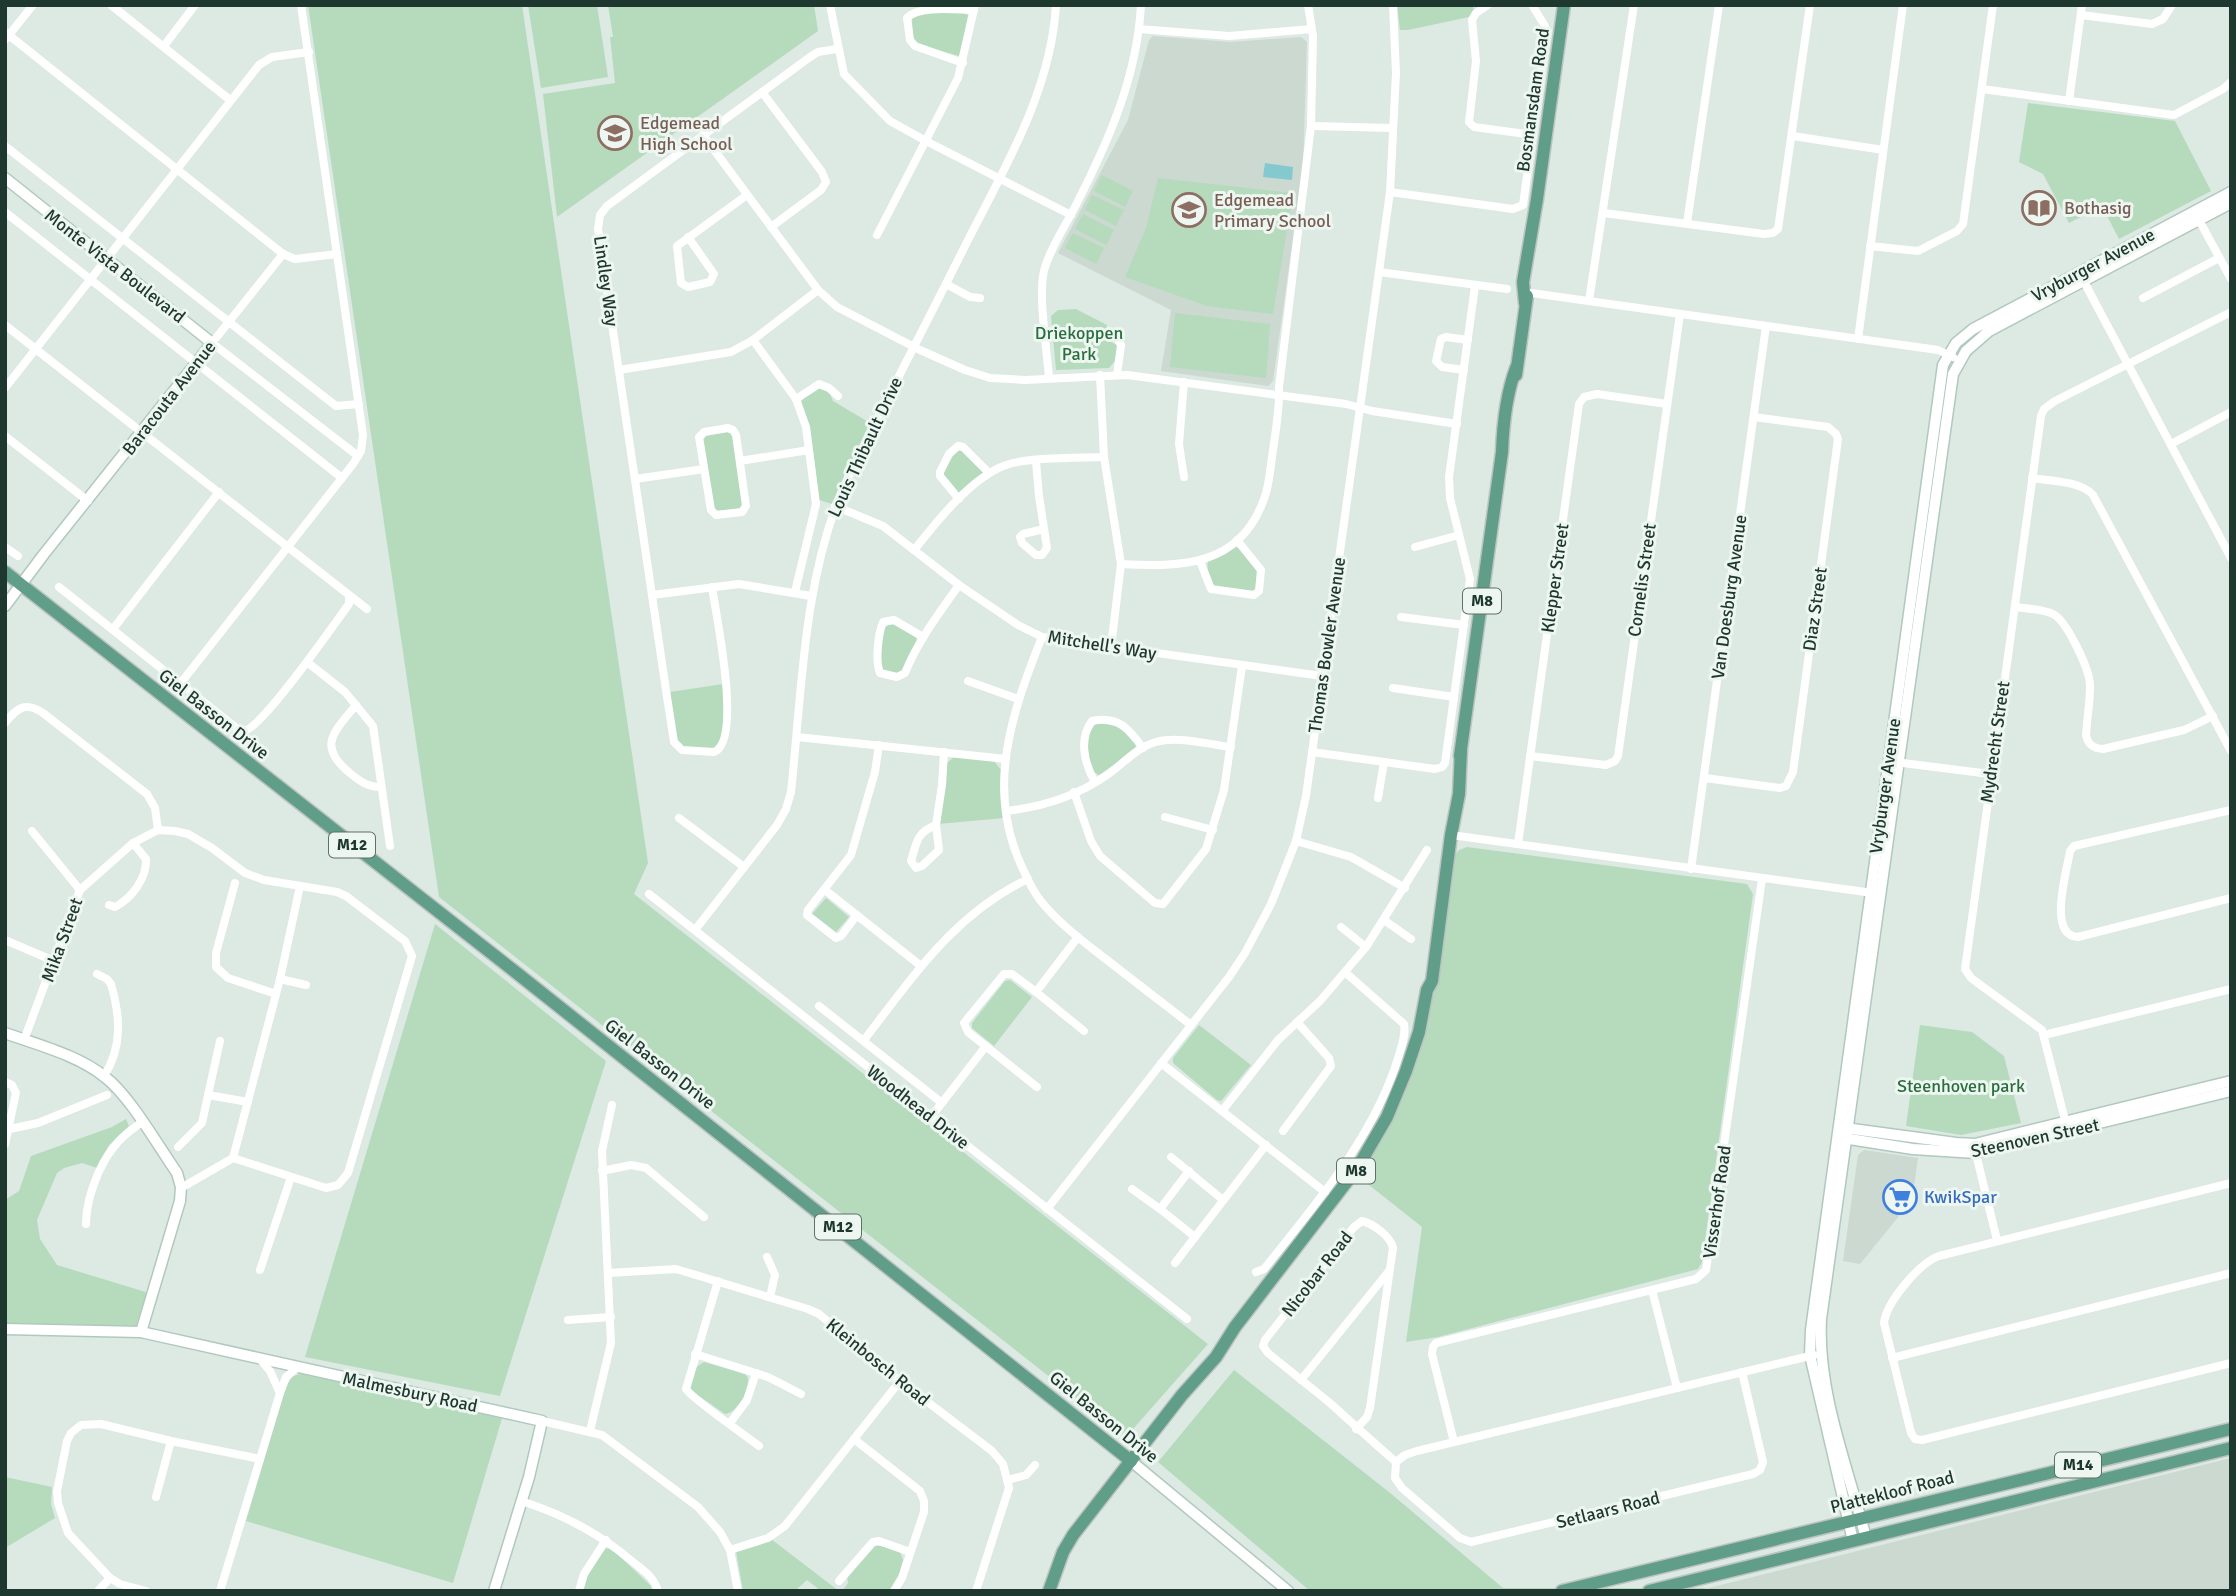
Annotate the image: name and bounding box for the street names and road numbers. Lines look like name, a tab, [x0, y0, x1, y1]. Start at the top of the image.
street label: Bosmansdam Road	[1512, 27, 1554, 173]
street label: Monte Vista Boulevard	[40, 204, 190, 328]
street label: Vryburger Avenue	[2028, 223, 2158, 307]
street label: Lindley Way	[589, 234, 623, 328]
street label: Baracouta Avenue	[118, 337, 220, 459]
street label: Louis Thibault Drive	[823, 373, 907, 521]
street label: Van Doesburg Avenue	[1707, 513, 1751, 681]
street label: Klepper Street	[1536, 522, 1574, 634]
street label: Cornelis Street	[1623, 522, 1661, 638]
street label: Thomas Bowler Avenue	[1304, 556, 1350, 734]
street label: Diaz Street	[1798, 566, 1832, 652]
road number: M8	[1463, 588, 1501, 614]
street label: Mitchell's Way	[1046, 626, 1159, 665]
street label: Giel Basson Drive	[154, 664, 274, 764]
street label: Mydrecht Street	[1976, 680, 2014, 804]
street label: Vryburger Avenue	[1865, 717, 1905, 855]
road number: M12	[329, 832, 375, 858]
street label: Mika Street	[37, 895, 87, 985]
street label: Giel Basson Drive	[600, 1014, 720, 1114]
street label: Woodhead Drive	[862, 1060, 974, 1154]
street label: Steenoven Street	[1969, 1114, 2101, 1162]
street label: Visserhof Road	[1698, 1144, 1736, 1260]
road number: M8	[1337, 1158, 1375, 1184]
road number: M12	[815, 1214, 861, 1240]
street label: Nicobar Road	[1277, 1227, 1357, 1321]
street label: Kleinbosch Road	[822, 1313, 934, 1411]
street label: Giel Basson Drive	[1045, 1366, 1163, 1468]
street label: Malmesbury Road	[340, 1367, 480, 1417]
road number: M14	[2055, 1452, 2101, 1478]
street label: Plattekloof Road	[1828, 1466, 1956, 1518]
street label: Setlaars Road	[1554, 1487, 1662, 1533]

